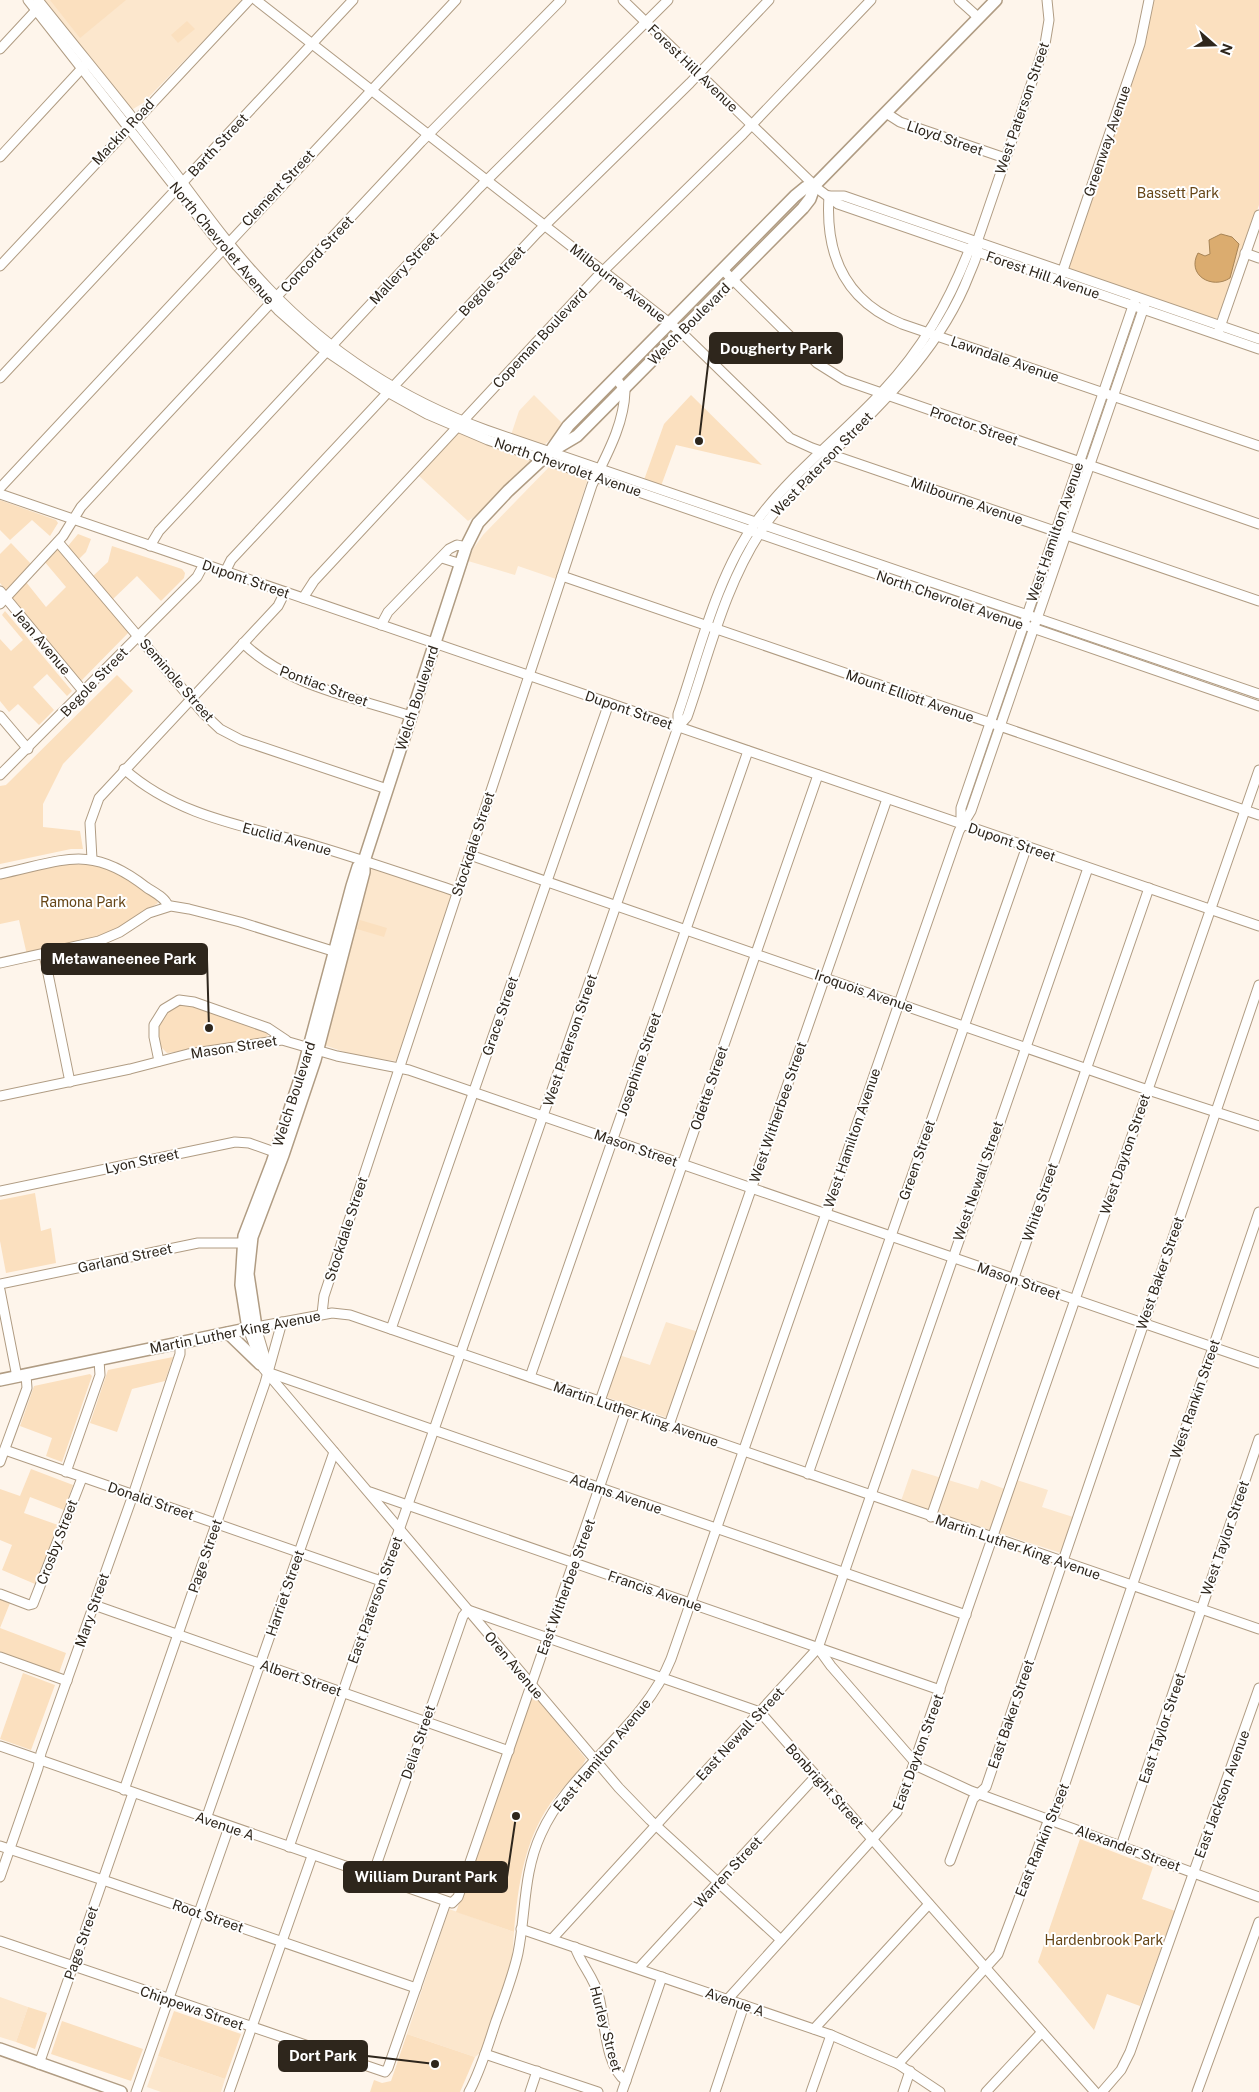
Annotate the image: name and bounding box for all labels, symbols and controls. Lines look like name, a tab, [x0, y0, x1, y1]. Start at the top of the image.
north arrow	[1189, 20, 1239, 70]
street label: Forest Hill Avenue	[645, 21, 741, 115]
street label: West Paterson Street	[992, 40, 1052, 176]
text: N	[1217, 42, 1236, 57]
street label: Greenway Avenue	[1080, 83, 1134, 199]
street label: Mackin Road	[89, 96, 157, 168]
street label: Barth Street	[185, 110, 251, 180]
street label: Lloyd Street	[905, 117, 985, 159]
street label: Clement Street	[238, 146, 318, 230]
street label: North Chevrolet Avenue	[166, 179, 278, 307]
park label: Bassett Park	[1137, 185, 1219, 201]
street label: Concord Street	[277, 212, 357, 296]
street label: Mallery Street	[366, 228, 442, 308]
street label: Milbourne Avenue	[567, 241, 669, 326]
street label: Begole Street	[456, 243, 528, 319]
street label: Forest Hill Avenue	[984, 248, 1102, 302]
street label: Welch Boulevard	[645, 280, 733, 368]
street label: Copeman Boulevard	[490, 285, 590, 391]
callout: Dougherty Park	[710, 333, 842, 363]
street label: Lawndale Avenue	[949, 333, 1061, 385]
text: Dougherty Park	[720, 340, 832, 357]
street label: Proctor Street	[928, 403, 1020, 449]
street label: West Paterson Street	[768, 409, 876, 519]
street label: North Chevrolet Avenue	[492, 434, 644, 500]
street label: West Hamilton Avenue	[1024, 460, 1086, 604]
street label: Milbourne Avenue	[909, 474, 1025, 528]
street label: Dupont Street	[200, 557, 292, 601]
street label: North Chevrolet Avenue	[874, 567, 1026, 633]
street label: Jean Avenue	[10, 606, 74, 678]
street label: Seminole Street	[137, 635, 217, 725]
street label: Begole Street	[57, 644, 131, 720]
street label: Welch Boulevard	[393, 644, 441, 752]
street label: Pontiac Street	[278, 663, 370, 709]
street label: Mount Elliott Avenue	[844, 667, 976, 725]
street label: Dupont Street	[583, 688, 675, 732]
street label: Stockdale Street	[448, 789, 498, 899]
street label: Euclid Avenue	[241, 819, 333, 859]
street label: Dupont Street	[966, 820, 1058, 864]
park label: Ramona Park	[40, 894, 126, 910]
callout: Metawaneenee Park	[42, 944, 207, 974]
text: Metawaneenee Park	[51, 950, 197, 967]
street label: Iroquois Avenue	[812, 967, 916, 1015]
street label: West Paterson Street	[540, 972, 600, 1108]
street label: Grace Street	[479, 974, 521, 1058]
street label: Josephine Street	[614, 1010, 664, 1118]
street label: Mason Street	[190, 1032, 278, 1062]
street label: West Witherbee Street	[746, 1039, 810, 1185]
street label: Welch Boulevard	[270, 1040, 318, 1148]
street label: Odette Street	[687, 1044, 731, 1132]
street label: West Hamilton Avenue	[821, 1066, 883, 1210]
street label: West Dayton Street	[1097, 1092, 1153, 1216]
street label: Green Street	[896, 1118, 938, 1202]
street label: West Newall Street	[950, 1119, 1006, 1243]
street label: Mason Street	[592, 1126, 680, 1170]
street label: Lyon Street	[104, 1145, 180, 1177]
street label: White Street	[1019, 1160, 1061, 1244]
street label: Stockdale Street	[321, 1174, 371, 1284]
street label: West Baker Street	[1133, 1214, 1187, 1332]
street label: Garland Street	[76, 1240, 174, 1276]
street label: Mason Street	[975, 1259, 1063, 1303]
street label: Martin Luther King Avenue	[148, 1308, 322, 1356]
street label: West Rankin Street	[1167, 1337, 1223, 1461]
street label: Martin Luther King Avenue	[551, 1378, 721, 1450]
street label: Adams Avenue	[568, 1471, 664, 1517]
street label: West Taylor Street	[1198, 1478, 1252, 1598]
street label: Donald Street	[106, 1479, 196, 1523]
street label: Crosby Street	[33, 1497, 81, 1587]
street label: Martin Luther King Avenue	[933, 1511, 1103, 1583]
street label: Page Street	[185, 1517, 225, 1595]
street label: East Witherbee Street	[534, 1517, 598, 1657]
street label: East Paterson Street	[345, 1534, 405, 1666]
street label: Harriet Street	[263, 1548, 307, 1638]
street label: Francis Avenue	[606, 1567, 704, 1615]
street label: Mary Street	[72, 1571, 112, 1649]
street label: Oren Avenue	[481, 1628, 547, 1702]
street label: Albert Street	[258, 1657, 344, 1699]
street label: East Baker Street	[985, 1657, 1037, 1771]
street label: East Taylor Street	[1136, 1671, 1188, 1785]
street label: East Newall Street	[693, 1684, 787, 1784]
street label: East Dayton Street	[890, 1692, 946, 1812]
street label: East Hamilton Avenue	[550, 1695, 654, 1815]
street label: Delia Street	[398, 1703, 438, 1781]
street label: East Jackson Avenue	[1191, 1728, 1253, 1860]
street label: Bonbright Street	[783, 1740, 867, 1832]
street label: East Rankin Street	[1012, 1781, 1072, 1899]
street label: Avenue A	[193, 1808, 257, 1844]
street label: Alexander Street	[1073, 1822, 1183, 1874]
street label: Warren Street	[691, 1833, 765, 1911]
callout: William Durant Park	[344, 1862, 507, 1892]
text: William Durant Park	[355, 1868, 498, 1885]
street label: Root Street	[170, 1896, 246, 1936]
street label: Page Street	[61, 1904, 101, 1982]
park label: Hardenbrook Park	[1045, 1932, 1164, 1948]
street label: Chippewa Street	[138, 1983, 246, 2033]
street label: Hurley Street	[587, 1984, 625, 2074]
street label: Avenue A	[703, 1984, 767, 2020]
callout: Dort Park	[279, 2041, 367, 2071]
text: Dort Park	[289, 2047, 357, 2064]

